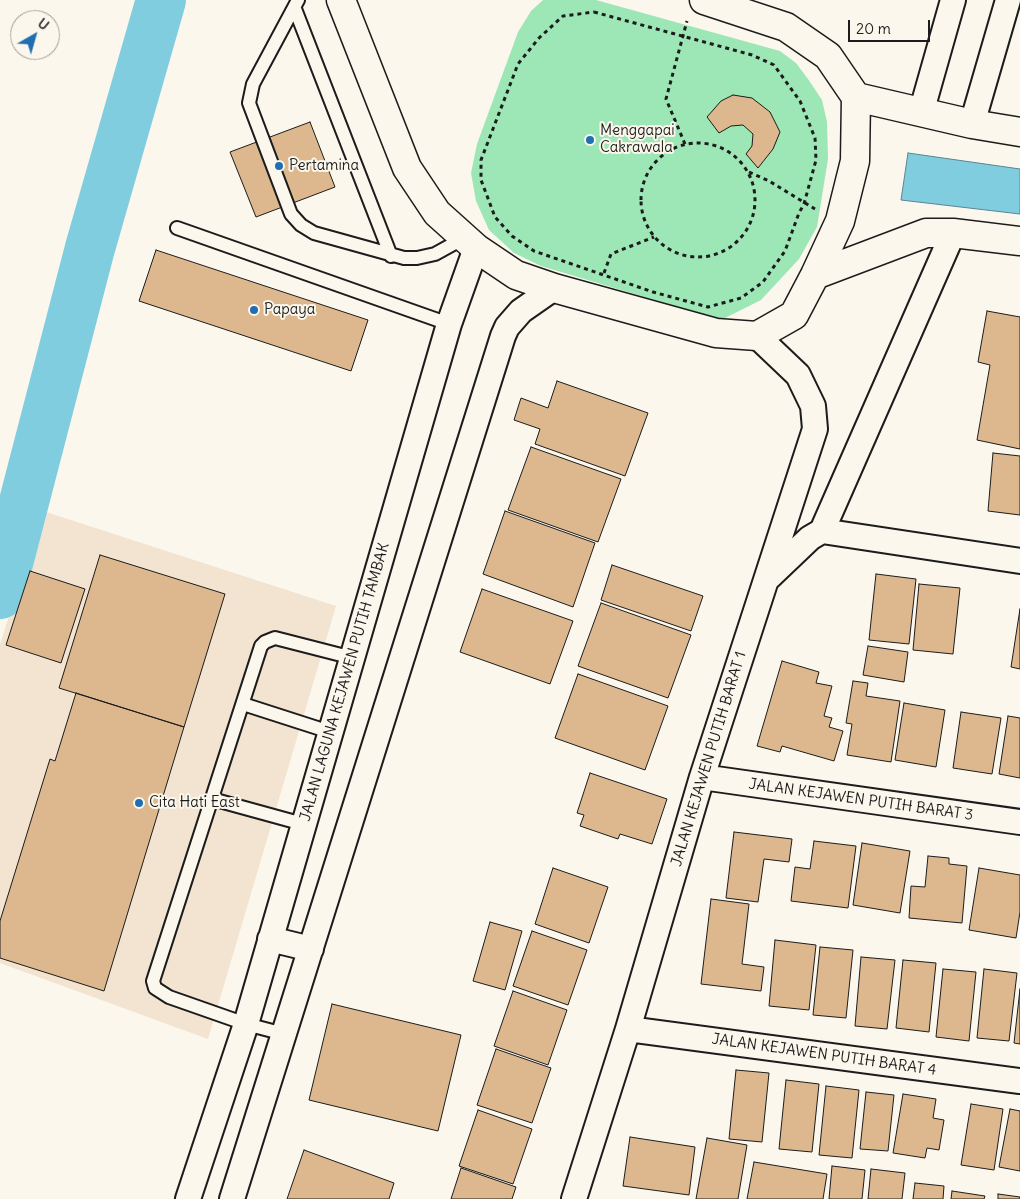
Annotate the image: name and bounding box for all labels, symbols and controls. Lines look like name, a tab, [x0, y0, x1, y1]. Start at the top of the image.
north arrow	[10, 10, 60, 60]
scale bar	[850, 10, 932, 42]
text: U	[34, 14, 53, 34]
text: 20 m	[856, 19, 891, 38]
place label: Menggapai Cakrawala	[600, 122, 675, 157]
marker: Menggapai Cakrawala	[584, 134, 596, 146]
place label: Pertamina	[289, 157, 359, 175]
marker: Pertamina	[273, 160, 285, 172]
place label: Papaya	[264, 301, 315, 319]
marker: Papaya	[248, 304, 260, 316]
street label: JALAN LAGUNA KEJAWEN PUTIH TAMBAK	[297, 541, 393, 823]
street label: JALAN KEJAWEN PUTIH BARAT 1	[668, 649, 750, 869]
street label: JALAN KEJAWEN PUTIH BARAT 3	[748, 775, 974, 825]
place label: Cita Hati East	[149, 794, 240, 812]
marker: Cita Hati East	[133, 797, 145, 809]
street label: JALAN KEJAWEN PUTIH BARAT 4	[711, 1030, 937, 1080]

